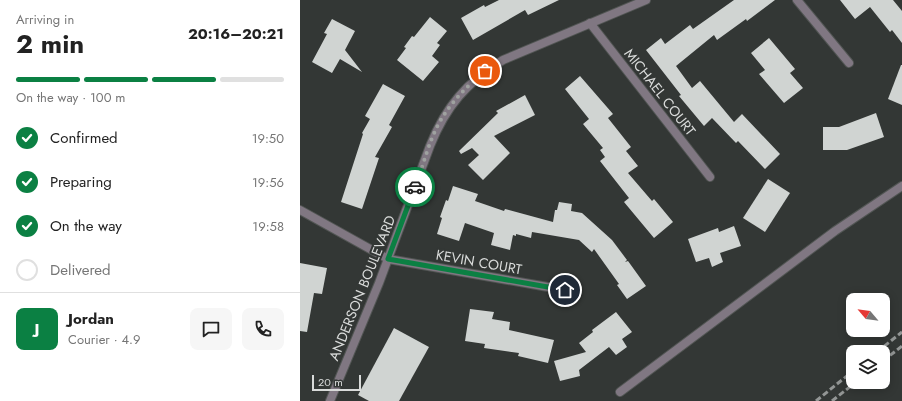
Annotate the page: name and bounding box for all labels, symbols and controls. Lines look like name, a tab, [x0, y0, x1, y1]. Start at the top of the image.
text: Arriving in	[16, 10, 74, 29]
text: 20:16–20:21	[188, 23, 284, 45]
text: 2 min	[16, 25, 84, 63]
street label: MICHAEL COURT	[620, 44, 701, 140]
pin	[468, 54, 502, 88]
icon: bag	[474, 60, 496, 82]
text: On the way · 100 m	[16, 88, 125, 107]
icon: check	[16, 127, 38, 149]
text: Confirmed	[50, 127, 118, 149]
text: 19:50	[252, 129, 284, 148]
courier	[395, 167, 435, 207]
icon: check	[16, 171, 38, 193]
text: Preparing	[50, 171, 112, 193]
text: 19:56	[252, 173, 284, 192]
icon: car	[404, 176, 426, 198]
street label: ANDERSON BOULEVARD	[324, 212, 400, 364]
icon: check	[16, 215, 38, 237]
text: On the way	[50, 215, 122, 237]
text: 19:58	[252, 217, 284, 236]
street label: KEVIN COURT	[434, 245, 524, 279]
text: Delivered	[50, 259, 111, 281]
pin	[548, 273, 582, 307]
icon: home	[554, 279, 576, 301]
north arrow	[846, 293, 890, 337]
map controls	[846, 293, 890, 389]
text: Jordan	[68, 308, 114, 330]
button: chat	[190, 308, 232, 350]
button: phone	[242, 308, 284, 350]
text: J	[35, 318, 39, 340]
text: Courier · 4.9	[68, 330, 141, 349]
button: layers	[846, 345, 890, 389]
scale bar	[312, 373, 361, 392]
text: 20 m	[318, 374, 343, 390]

